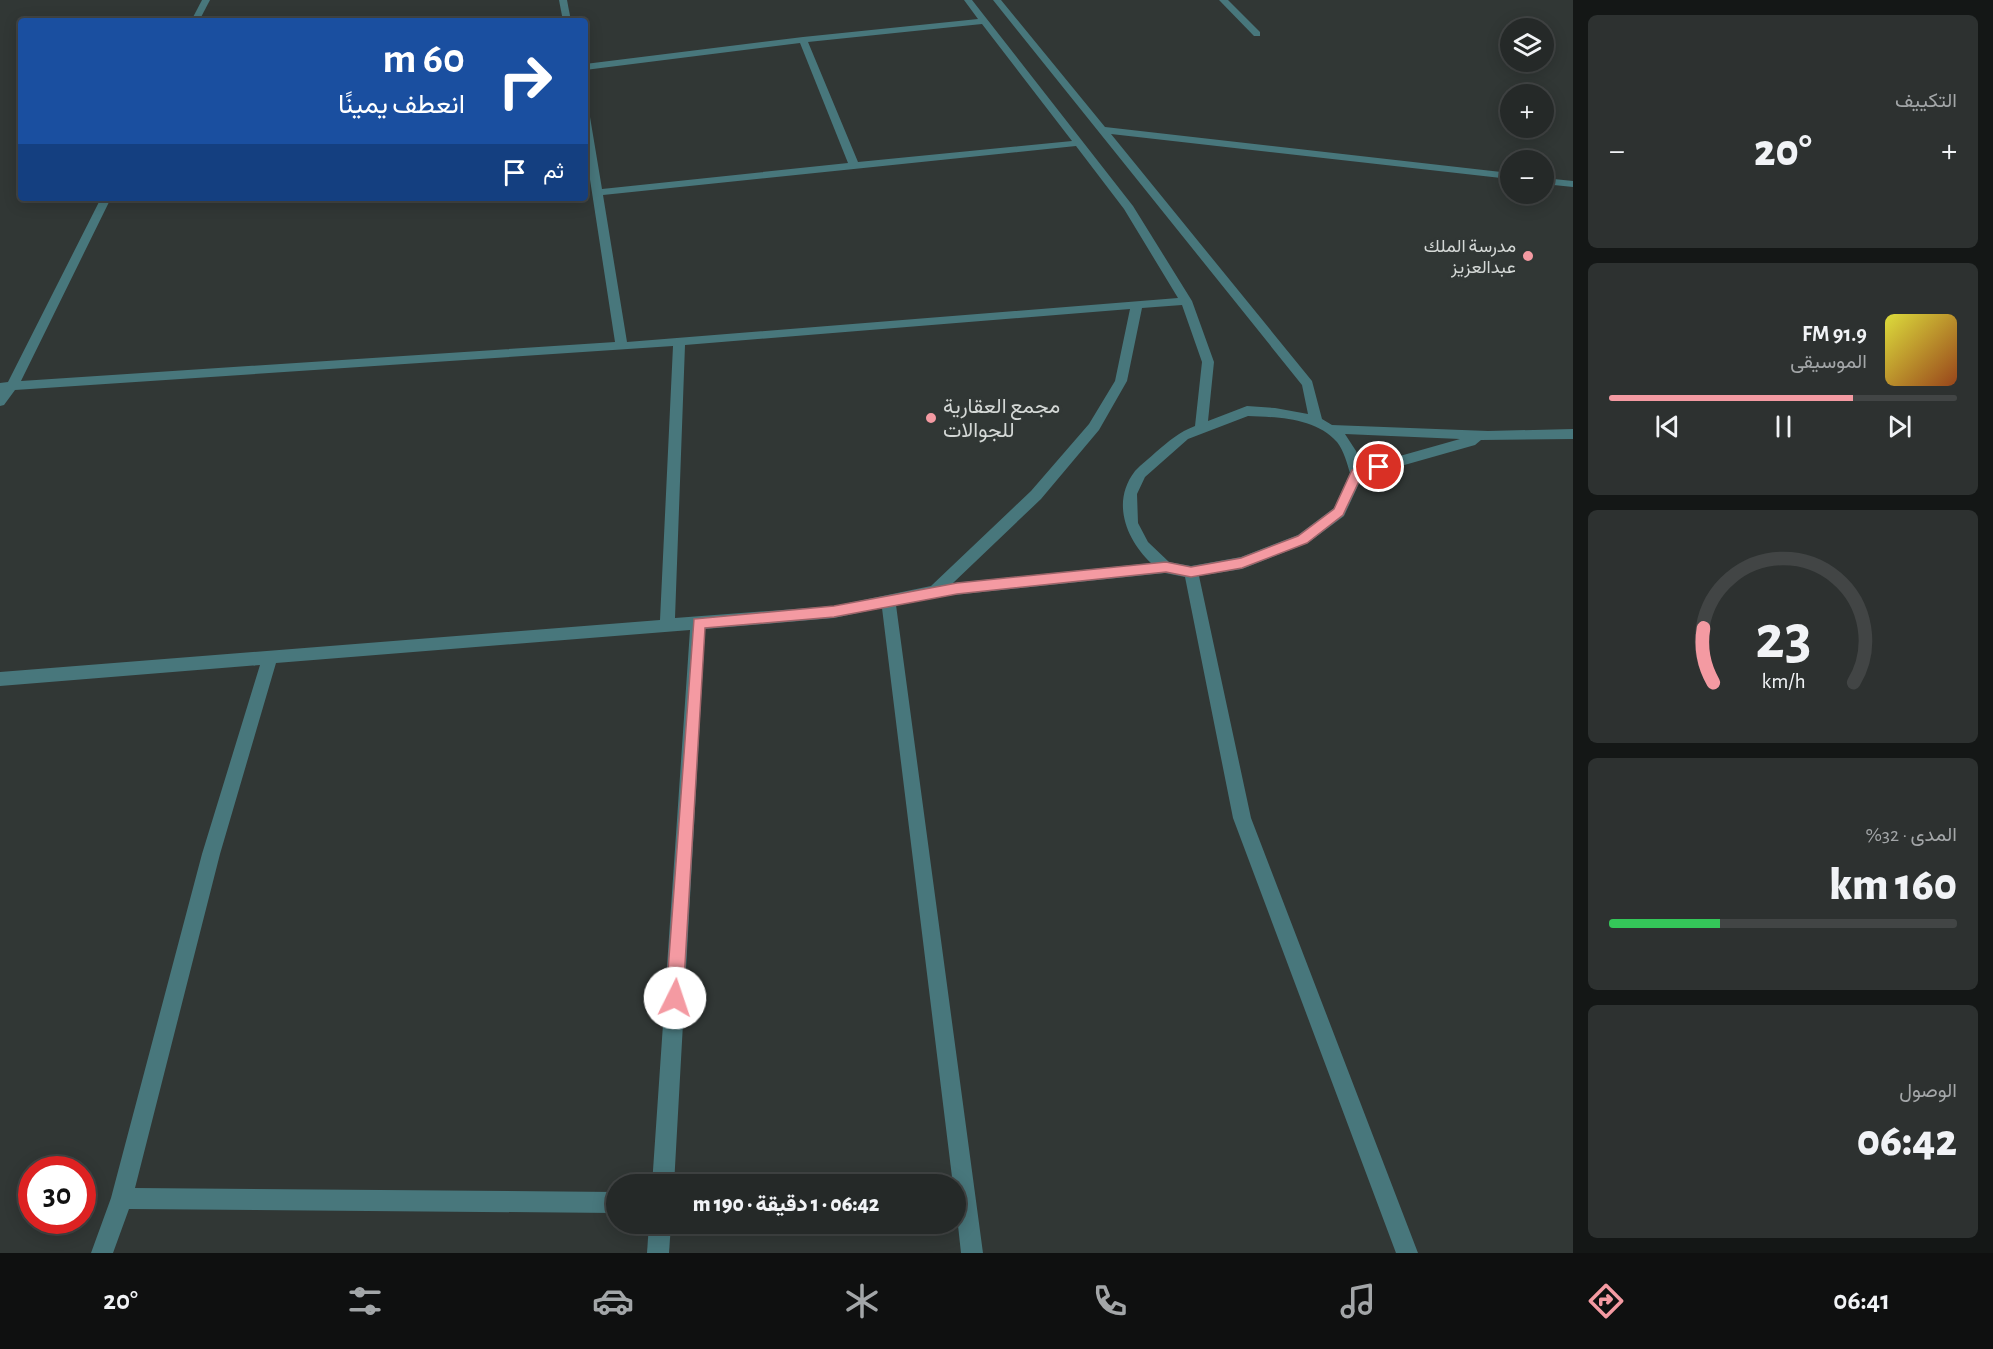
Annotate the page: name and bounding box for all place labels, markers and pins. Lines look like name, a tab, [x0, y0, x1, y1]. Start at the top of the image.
place label: مدرسة الملك عبدالعزيز	[1424, 238, 1516, 278]
marker: مدرسة الملك عبدالعزيز	[1521, 249, 1535, 263]
place label: مجمع العقارية للجوالات	[943, 396, 1060, 443]
marker: مجمع العقارية للجوالات	[924, 411, 938, 425]
pin	[1353, 441, 1404, 492]

